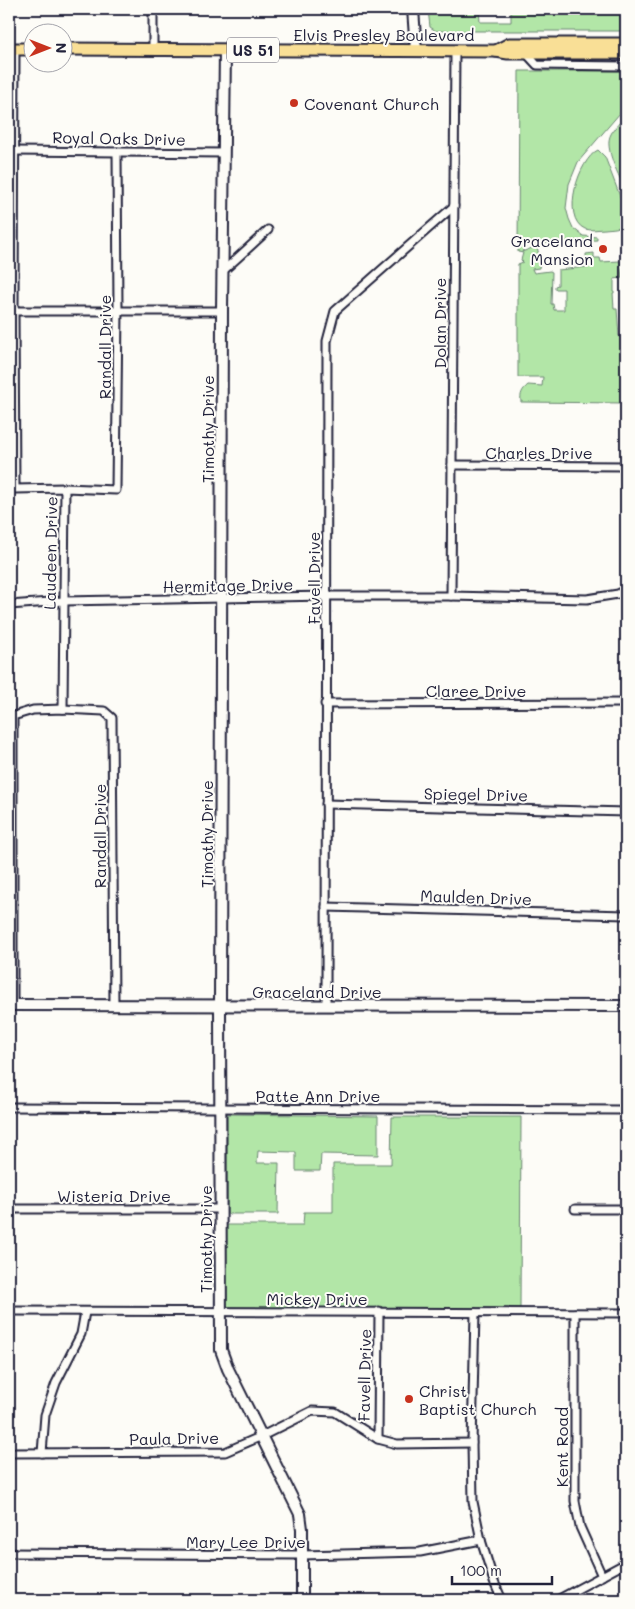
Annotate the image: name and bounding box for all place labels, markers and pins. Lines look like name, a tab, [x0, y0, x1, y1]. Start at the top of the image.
place label: Covenant Church	[304, 93, 439, 114]
marker: Covenant Church	[288, 97, 300, 109]
place label: Graceland Mansion	[511, 230, 593, 269]
marker: Graceland Mansion	[597, 243, 609, 255]
place label: Christ Baptist Church	[419, 1380, 536, 1419]
marker: Christ Baptist Church	[403, 1393, 415, 1405]

